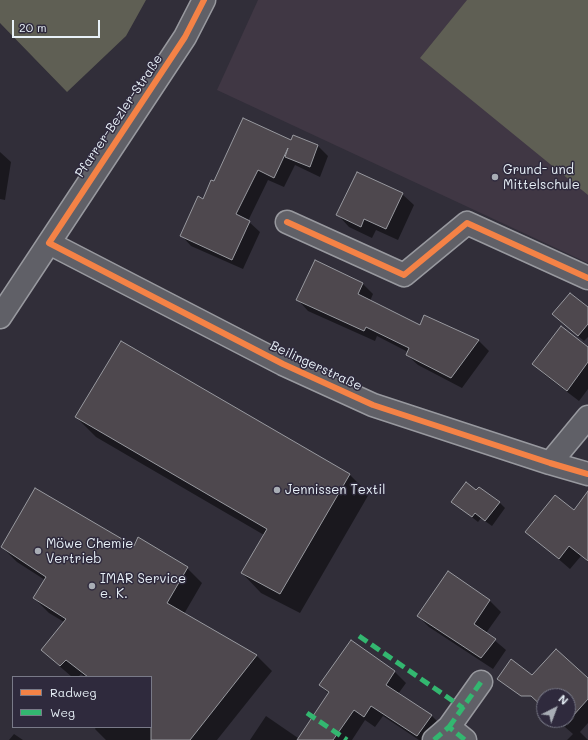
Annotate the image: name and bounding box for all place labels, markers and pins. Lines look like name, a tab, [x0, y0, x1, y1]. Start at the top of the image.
place label: Grund- und Mittelschule	[503, 162, 580, 193]
marker: Grund- und Mittelschule	[490, 172, 500, 182]
place label: Jennissen Textil	[285, 482, 385, 498]
marker: Jennissen Textil	[272, 485, 282, 495]
place label: Möwe Chemie Vertrieb	[46, 536, 133, 567]
marker: Möwe Chemie Vertrieb	[33, 546, 43, 556]
place label: IMAR Service e. K.	[100, 571, 186, 602]
marker: IMAR Service e. K.	[87, 581, 97, 591]

